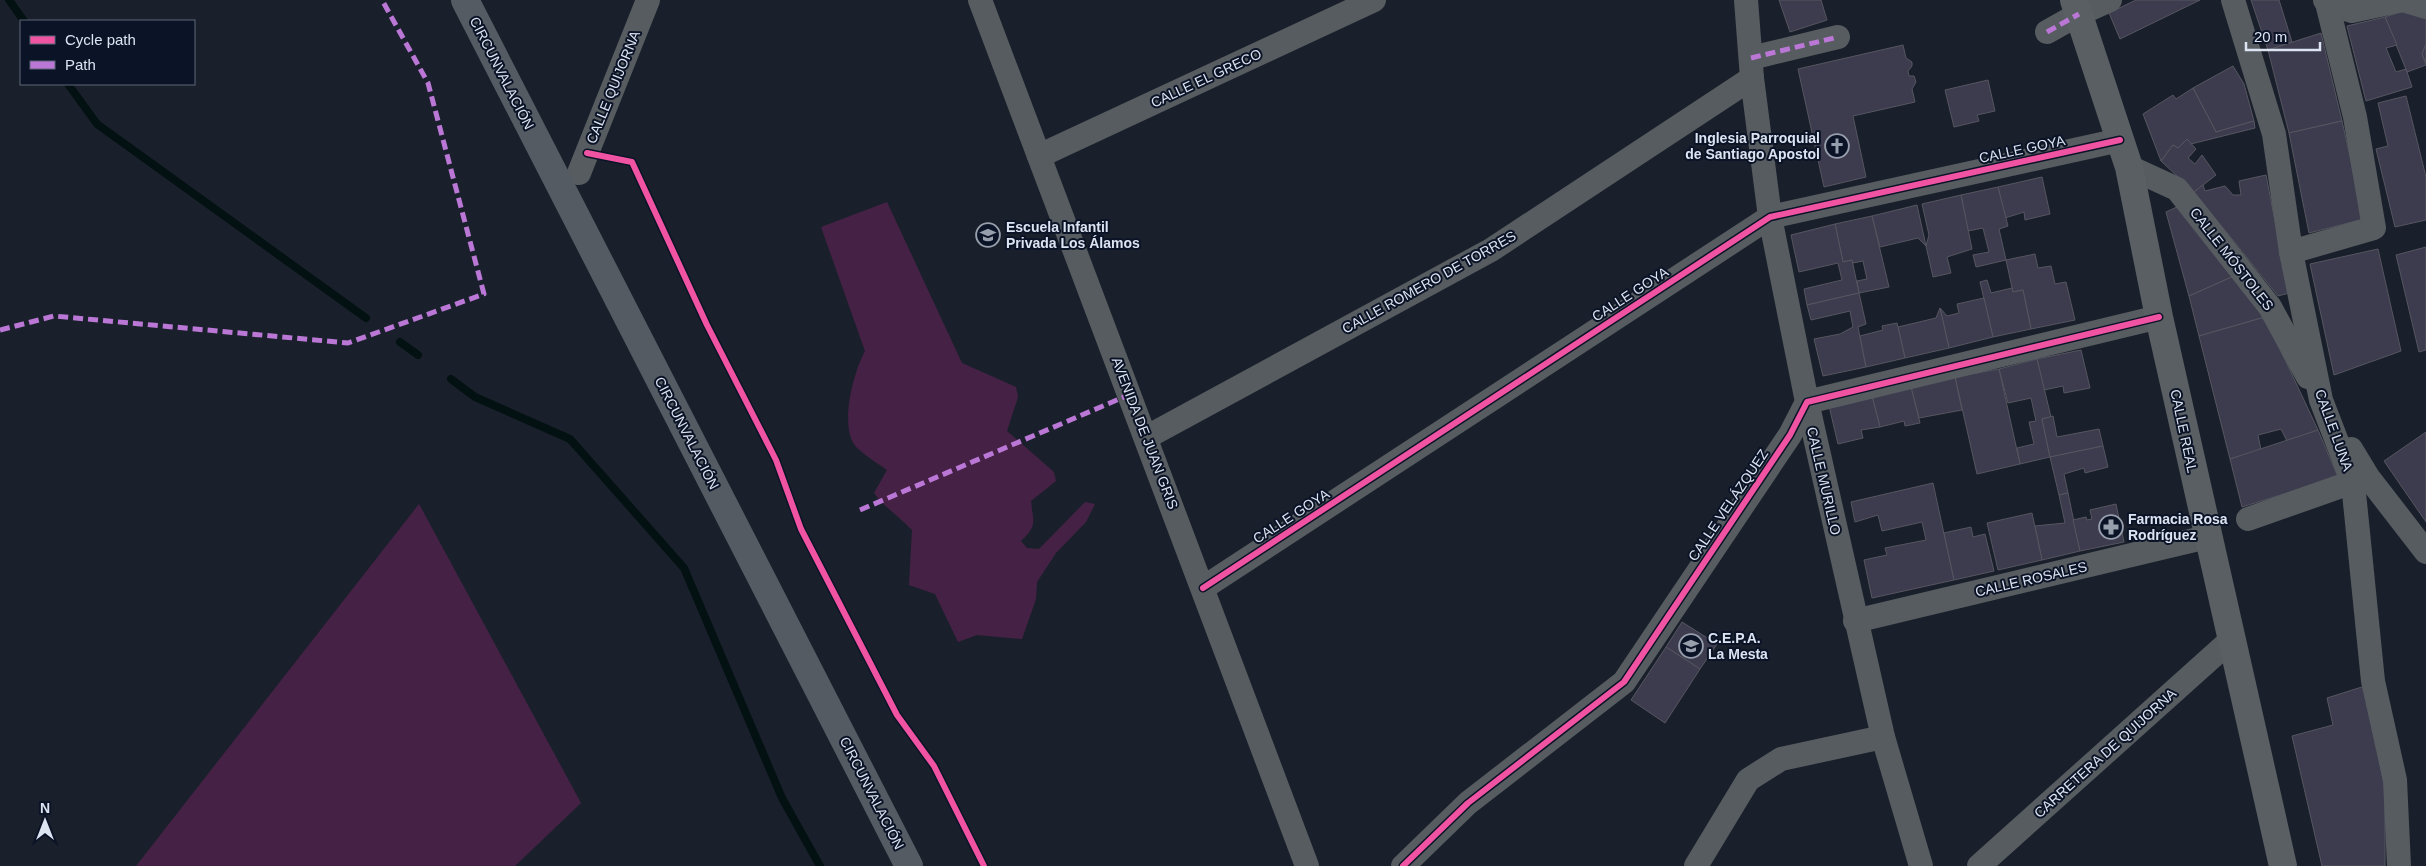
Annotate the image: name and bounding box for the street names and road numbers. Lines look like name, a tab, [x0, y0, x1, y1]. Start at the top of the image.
street label: CIRCUNVALACIÓN	[467, 14, 537, 132]
street label: CALLE QUIJORNA	[583, 27, 643, 146]
street label: CALLE EL GRECO	[1148, 45, 1264, 111]
street label: CALLE GOYA	[1977, 132, 2067, 166]
street label: CALLE MÓSTOLES	[2187, 205, 2277, 313]
street label: CALLE ROMERO DE TORRES	[1339, 227, 1519, 337]
street label: CALLE GOYA	[1589, 263, 1672, 325]
street label: AVENIDA DE JUAN GRIS	[1109, 355, 1181, 511]
street label: CIRCUNVALACIÓN	[652, 374, 722, 492]
street label: CALLE LUNA	[2312, 387, 2356, 474]
street label: CALLE REAL	[2167, 388, 2201, 474]
street label: CALLE MURILLO	[1804, 425, 1844, 537]
street label: CALLE VELÁZQUEZ	[1685, 446, 1772, 564]
street label: CALLE GOYA	[1250, 485, 1333, 547]
street label: CALLE ROSALES	[1973, 558, 2089, 600]
street label: CARRETERA DE QUIJORNA	[2031, 685, 2180, 821]
street label: CIRCUNVALACIÓN	[837, 734, 907, 852]

